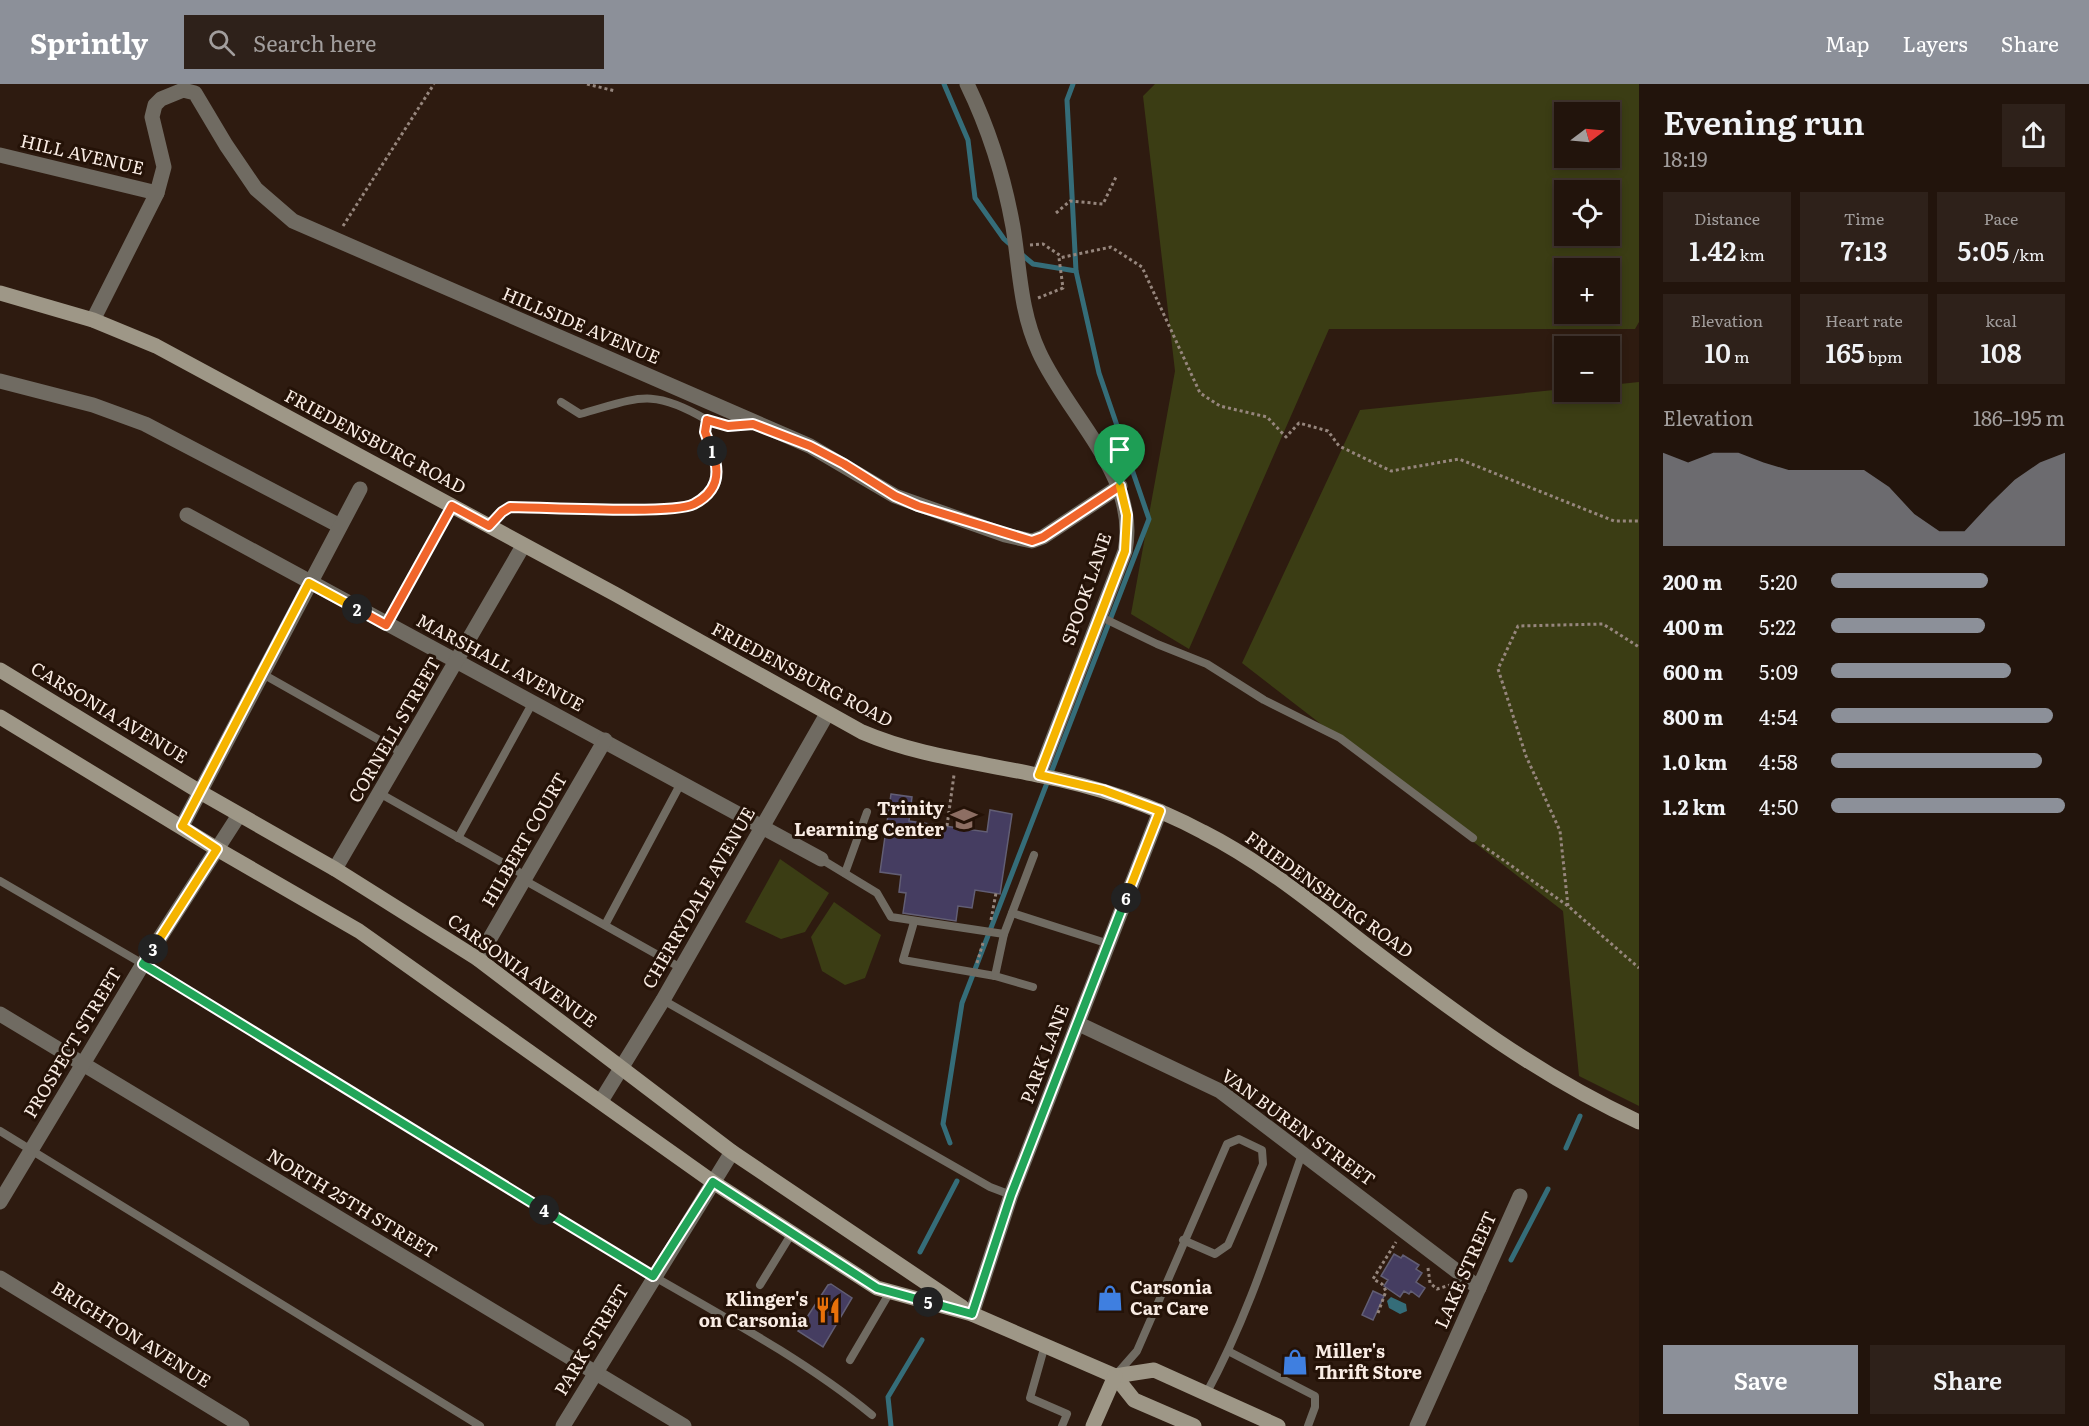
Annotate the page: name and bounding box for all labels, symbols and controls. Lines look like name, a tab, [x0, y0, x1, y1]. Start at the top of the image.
search box	[184, 15, 604, 69]
text: Sprintly	[30, 21, 148, 63]
icon: search	[205, 26, 238, 59]
text: Search here	[253, 26, 376, 59]
text: Map	[1825, 27, 1870, 58]
text: Layers	[1903, 27, 1968, 58]
text: Share	[2001, 27, 2059, 58]
text: Evening run	[1663, 96, 1865, 145]
north arrow	[1554, 102, 1620, 168]
map controls	[1554, 102, 1620, 402]
button: share	[2002, 104, 2065, 167]
street label: HILL AVENUE	[18, 126, 147, 181]
text: 18:19	[1663, 143, 1707, 173]
button: locate	[1554, 180, 1620, 246]
text: Distance	[1694, 206, 1760, 230]
text: Time	[1844, 206, 1884, 230]
text: Pace	[1984, 206, 2018, 230]
text: 1.42	[1689, 230, 1736, 269]
text: 7:13	[1841, 230, 1887, 269]
text: 5:05	[1958, 230, 2009, 269]
text: km	[1736, 242, 1765, 266]
text: /km	[2009, 242, 2044, 266]
button: +	[1554, 258, 1620, 324]
street label: HILLSIDE AVENUE	[498, 279, 665, 370]
text: Elevation	[1691, 308, 1763, 332]
text: Heart rate	[1825, 308, 1903, 332]
text: kcal	[1985, 308, 2017, 332]
text: 10	[1704, 332, 1731, 371]
text: 165	[1825, 332, 1865, 371]
text: 108	[1980, 332, 2022, 371]
button: −	[1554, 336, 1620, 402]
text: m	[1731, 344, 1750, 368]
text: bpm	[1865, 344, 1903, 368]
street label: FRIEDENSBURG ROAD	[280, 381, 471, 500]
text: Elevation	[1663, 402, 1753, 432]
text: 186–195 m	[1973, 402, 2065, 432]
pin	[1094, 424, 1145, 486]
icon: arrive	[1103, 433, 1136, 466]
pin: 1	[697, 436, 727, 466]
text: 1	[709, 439, 715, 463]
street label: SPOOK LANE	[1054, 529, 1117, 648]
text: 200 m	[1663, 566, 1722, 596]
text: 5:20	[1759, 566, 1797, 596]
pin: 2	[342, 594, 372, 624]
text: 2	[353, 597, 361, 621]
street label: MARSHALL AVENUE	[412, 606, 590, 717]
text: 400 m	[1663, 611, 1724, 641]
text: 5:22	[1759, 611, 1796, 641]
street label: FRIEDENSBURG ROAD	[707, 614, 898, 733]
street label: CORNELL STREET	[341, 651, 447, 807]
street label: CARSONIA AVENUE	[26, 654, 193, 769]
text: 600 m	[1663, 656, 1723, 686]
text: 5:09	[1759, 656, 1798, 686]
text: 800 m	[1663, 701, 1723, 731]
text: 4:54	[1759, 701, 1798, 731]
text: 1.0 km	[1663, 746, 1728, 776]
text: 4:58	[1759, 746, 1798, 776]
street label: HILBERT COURT	[474, 767, 573, 912]
text: 1.2 km	[1663, 791, 1726, 821]
text: 4:50	[1759, 791, 1798, 821]
place label: Trinity Learning Center	[794, 794, 944, 842]
street label: CHERRYDALE AVENUE	[634, 801, 761, 993]
school or university icon: Trinity Learning Center	[949, 804, 979, 834]
street label: FRIEDENSBURG ROAD	[1240, 823, 1420, 964]
pin: 6	[1111, 883, 1141, 913]
text: 6	[1121, 886, 1131, 910]
street label: CARSONIA AVENUE	[443, 906, 603, 1033]
pin: 3	[138, 934, 168, 964]
text: 3	[149, 937, 157, 961]
street label: PROSPECT STREET	[16, 962, 127, 1123]
street label: PARK LANE	[1012, 1000, 1075, 1107]
street label: VAN BUREN STREET	[1216, 1062, 1382, 1192]
street label: NORTH 25TH STREET	[262, 1141, 443, 1264]
pin: 4	[529, 1195, 559, 1225]
text: 4	[539, 1198, 549, 1222]
street label: LAKE STREET	[1427, 1206, 1503, 1332]
place label: Carsonia Car Care	[1130, 1273, 1213, 1321]
street label: BRIGHTON AVENUE	[47, 1274, 217, 1394]
street label: PARK STREET	[547, 1278, 635, 1400]
shop icon: Carsonia Car Care	[1095, 1283, 1125, 1313]
place label: Klinger's on Carsonia	[699, 1285, 809, 1333]
pin: 5	[913, 1287, 943, 1317]
text: 5	[924, 1290, 932, 1314]
restaurant icon: Klinger's on Carsonia	[813, 1295, 843, 1325]
place label: Miller's Thrift Store	[1315, 1337, 1422, 1385]
button: Save	[1663, 1345, 1858, 1414]
button: Share	[1870, 1345, 2065, 1414]
shop icon: Miller's Thrift Store	[1280, 1347, 1310, 1377]

